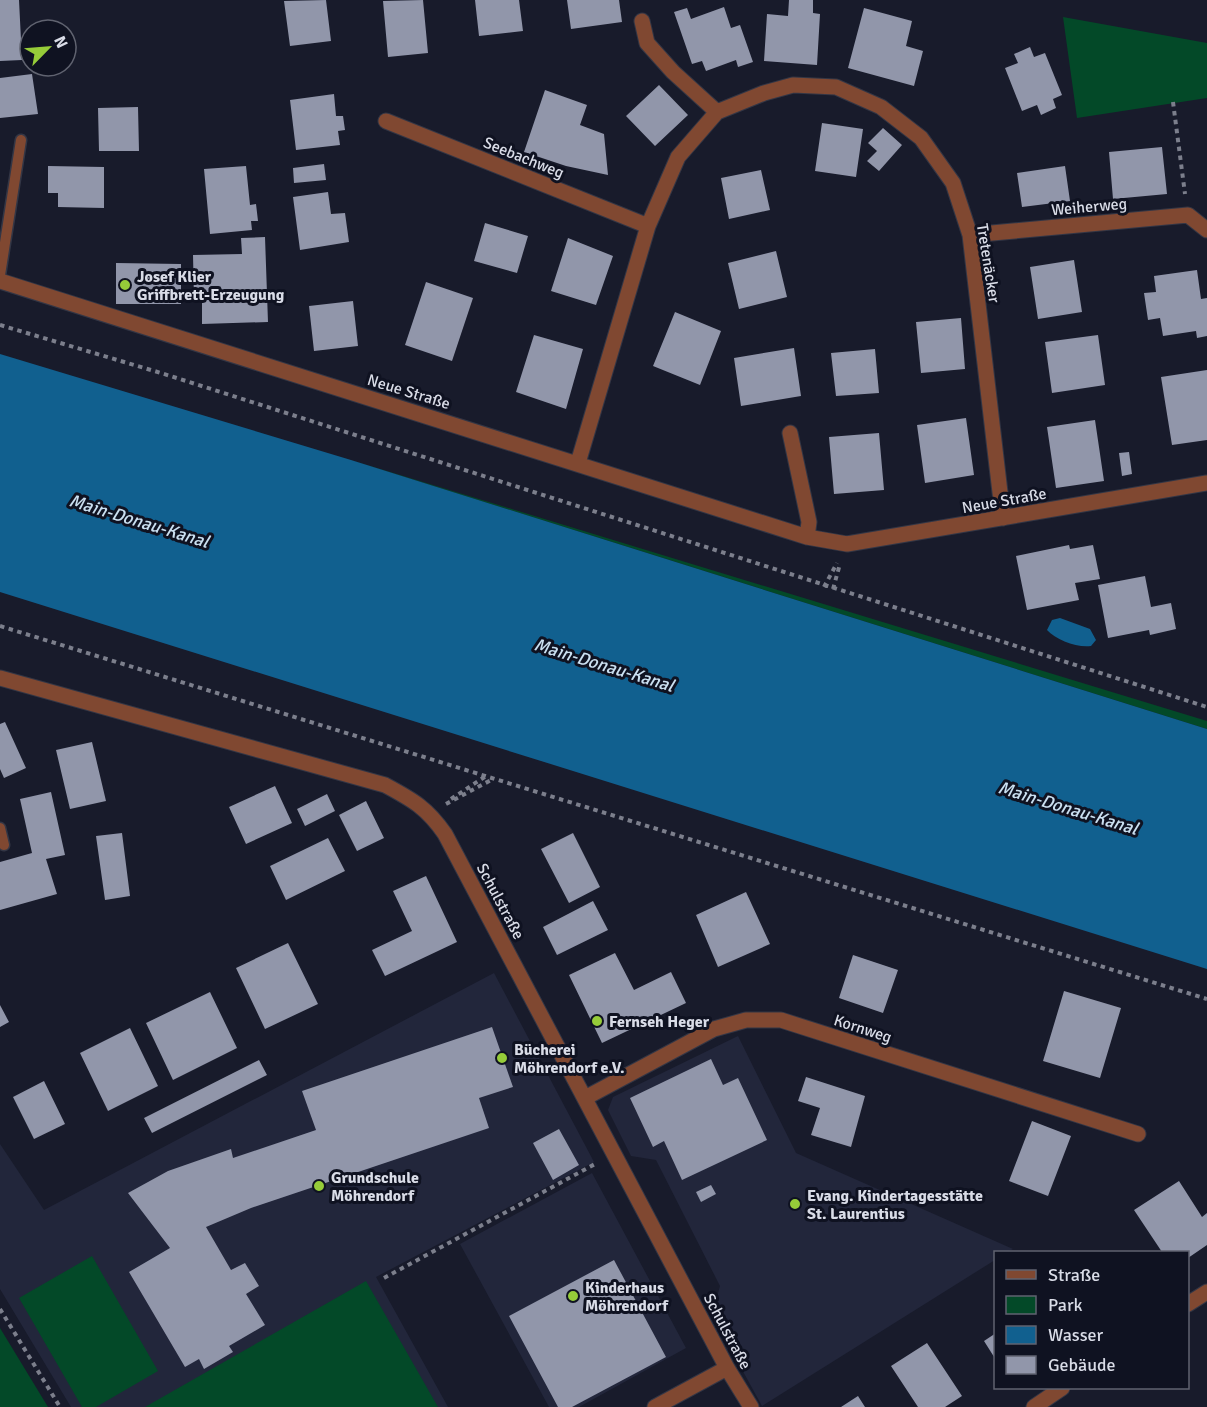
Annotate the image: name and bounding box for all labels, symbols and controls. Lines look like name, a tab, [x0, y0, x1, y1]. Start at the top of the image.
north arrow	[18, 18, 78, 78]
text: N	[49, 33, 72, 51]
street label: Seebachweg	[480, 133, 567, 183]
street label: Weiherweg	[1050, 194, 1128, 220]
street label: Tretenäcker	[972, 222, 1004, 304]
place label: Josef Klier Griffbrett-Erzeugung	[137, 267, 285, 305]
marker: Josef Klier Griffbrett-Erzeugung	[118, 278, 132, 292]
street label: Neue Straße	[365, 370, 453, 414]
street label: Neue Straße	[960, 484, 1048, 518]
water label: Main-Donau-Kanal	[67, 489, 213, 553]
water label: Main-Donau-Kanal	[532, 633, 678, 697]
water label: Main-Donau-Kanal	[996, 776, 1142, 840]
street label: Schulstraße	[472, 860, 528, 943]
street label: Kornweg	[831, 1010, 894, 1048]
place label: Fernseh Heger	[609, 1012, 710, 1032]
marker: Fernseh Heger	[590, 1014, 604, 1028]
place label: Bücherei Möhrendorf e.V.	[514, 1040, 625, 1078]
marker: Bücherei Möhrendorf e.V.	[495, 1051, 509, 1065]
place label: Grundschule Möhrendorf	[331, 1168, 419, 1206]
marker: Grundschule Möhrendorf	[312, 1179, 326, 1193]
place label: Evang. Kindertagesstätte St. Laurentius	[807, 1186, 983, 1224]
marker: Evang. Kindertagesstätte St. Laurentius	[788, 1197, 802, 1211]
legend	[994, 1251, 1189, 1389]
text: Straße	[1048, 1264, 1100, 1286]
place label: Kinderhaus Möhrendorf	[585, 1278, 669, 1316]
marker: Kinderhaus Möhrendorf	[566, 1289, 580, 1303]
street label: Schulstraße	[699, 1290, 755, 1373]
text: Park	[1048, 1294, 1083, 1316]
text: Wasser	[1048, 1324, 1104, 1346]
text: Gebäude	[1048, 1354, 1116, 1376]

